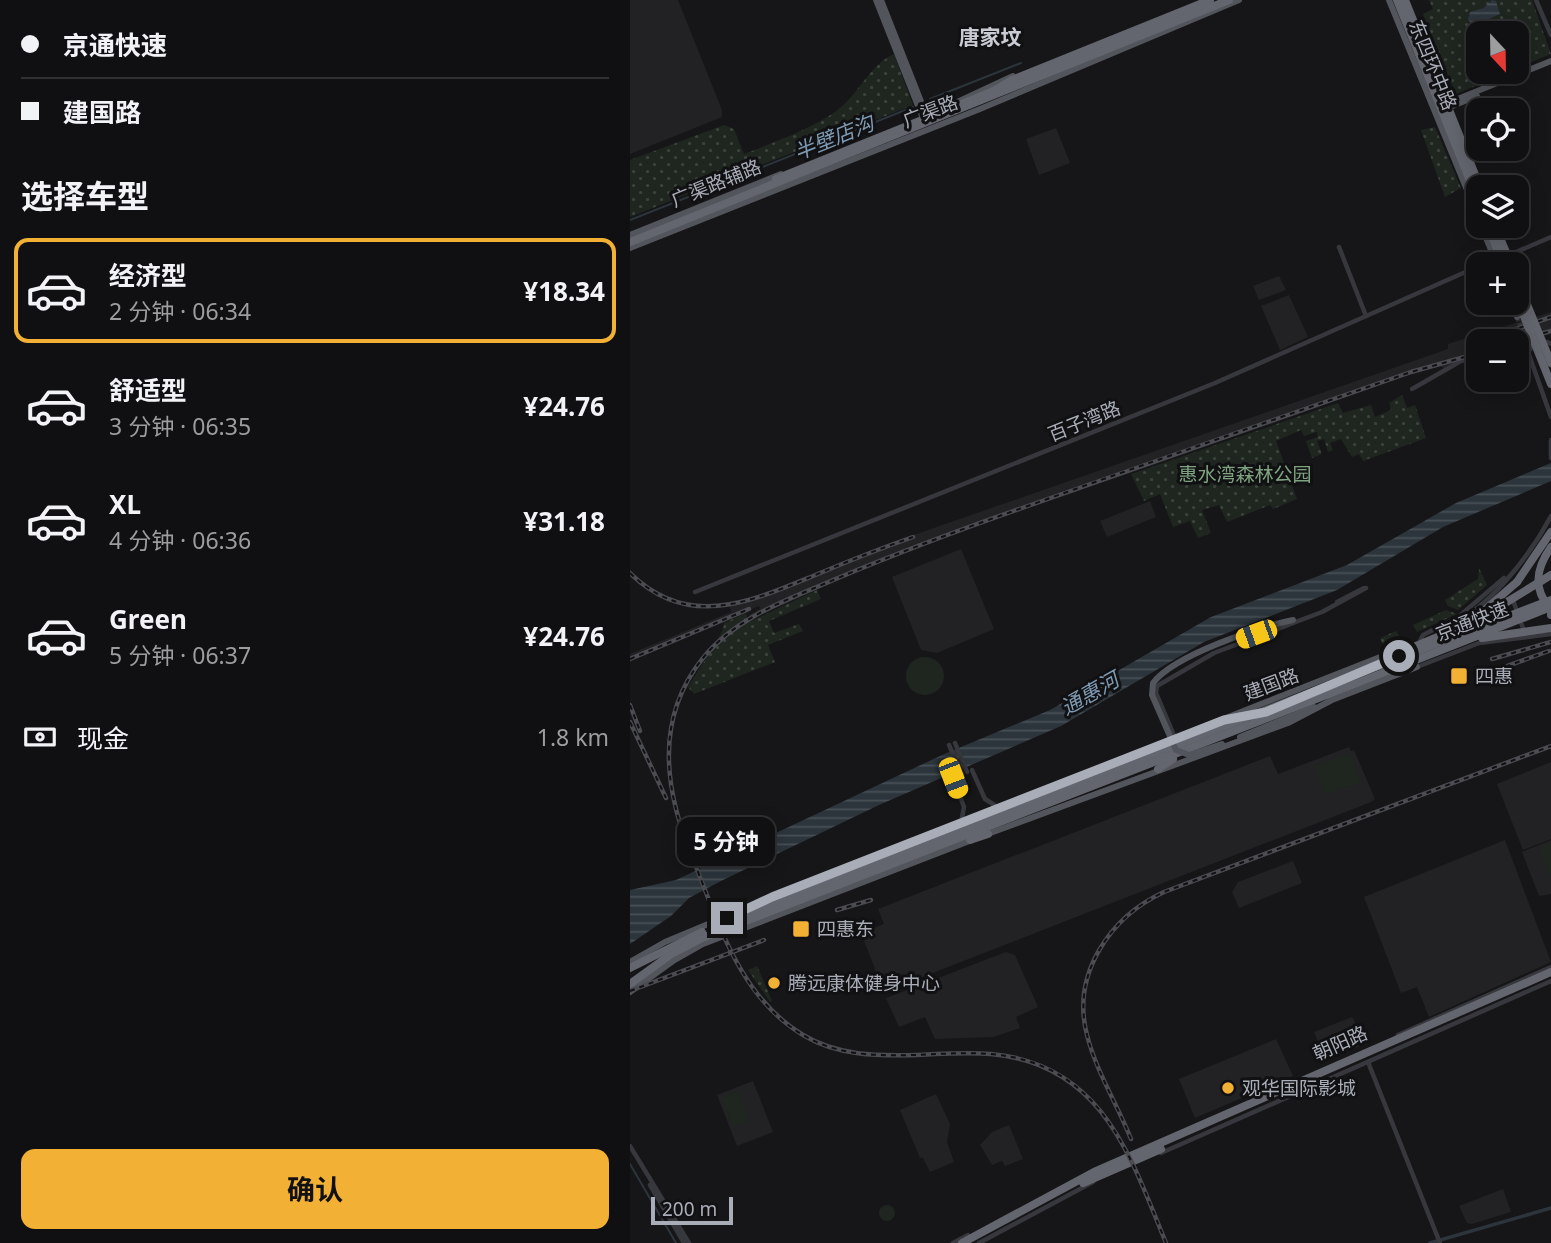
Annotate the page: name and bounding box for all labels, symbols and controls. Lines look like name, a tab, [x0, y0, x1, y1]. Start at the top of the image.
street label: 东四环中路	[1403, 16, 1463, 114]
north arrow	[1466, 21, 1530, 84]
map controls	[1466, 21, 1529, 392]
district label: 唐家坟	[959, 23, 1022, 51]
text: 京通快速	[63, 27, 167, 63]
street label: 广渠路	[899, 89, 961, 133]
text: 建国路	[63, 94, 141, 130]
button: locate	[1466, 98, 1529, 161]
water label: 半壁店沟	[789, 108, 880, 166]
street label: 广渠路辅路	[667, 153, 765, 213]
text: 选择车型	[21, 174, 149, 217]
button: layers	[1466, 175, 1529, 238]
button: +	[1466, 252, 1529, 315]
text: 经济型	[109, 257, 187, 293]
icon: car	[25, 259, 88, 322]
text: ¥18.34	[523, 273, 605, 309]
text: 2 分钟 · 06:34	[109, 295, 251, 327]
button: −	[1466, 329, 1529, 392]
text: 舒适型	[109, 372, 187, 408]
icon: car	[25, 374, 88, 437]
text: ¥24.76	[523, 388, 605, 424]
street label: 百子湾路	[1044, 395, 1124, 447]
text: 3 分钟 · 06:35	[109, 410, 251, 442]
park label: 惠水湾森林公园	[1178, 461, 1312, 487]
text: XL	[109, 486, 141, 522]
icon: car	[25, 489, 88, 552]
text: ¥31.18	[523, 503, 605, 539]
text: 4 分钟 · 06:36	[109, 524, 251, 556]
street label: 京通快速	[1432, 595, 1512, 647]
text: Green	[109, 601, 187, 637]
icon: car	[25, 604, 88, 667]
car	[1233, 617, 1280, 651]
text: ¥24.76	[523, 618, 605, 654]
text: 5 分钟 · 06:37	[109, 639, 251, 671]
route start	[1383, 640, 1415, 672]
street label: 建国路	[1240, 662, 1302, 706]
water label: 通惠河	[1055, 663, 1127, 721]
place label: 四惠	[1475, 663, 1513, 689]
marker: 四惠	[1449, 666, 1469, 686]
icon: cash	[21, 718, 59, 756]
text: 现金	[77, 720, 129, 756]
text: 1.8 km	[537, 721, 609, 753]
car	[936, 755, 971, 801]
callout: 5 分钟	[678, 816, 776, 866]
text: 5 分钟	[693, 825, 759, 857]
route end	[711, 902, 743, 934]
place label: 四惠东	[817, 916, 874, 942]
marker: 四惠东	[791, 919, 811, 939]
place label: 腾远康体健身中心	[788, 970, 940, 996]
marker: 腾远康体健身中心	[766, 975, 782, 991]
street label: 朝阳路	[1309, 1020, 1371, 1066]
place label: 观华国际影城	[1242, 1075, 1356, 1101]
marker: 观华国际影城	[1220, 1080, 1236, 1096]
button: 确认	[21, 1149, 609, 1229]
scale bar	[651, 1194, 733, 1226]
text: 200 m	[662, 1196, 717, 1222]

